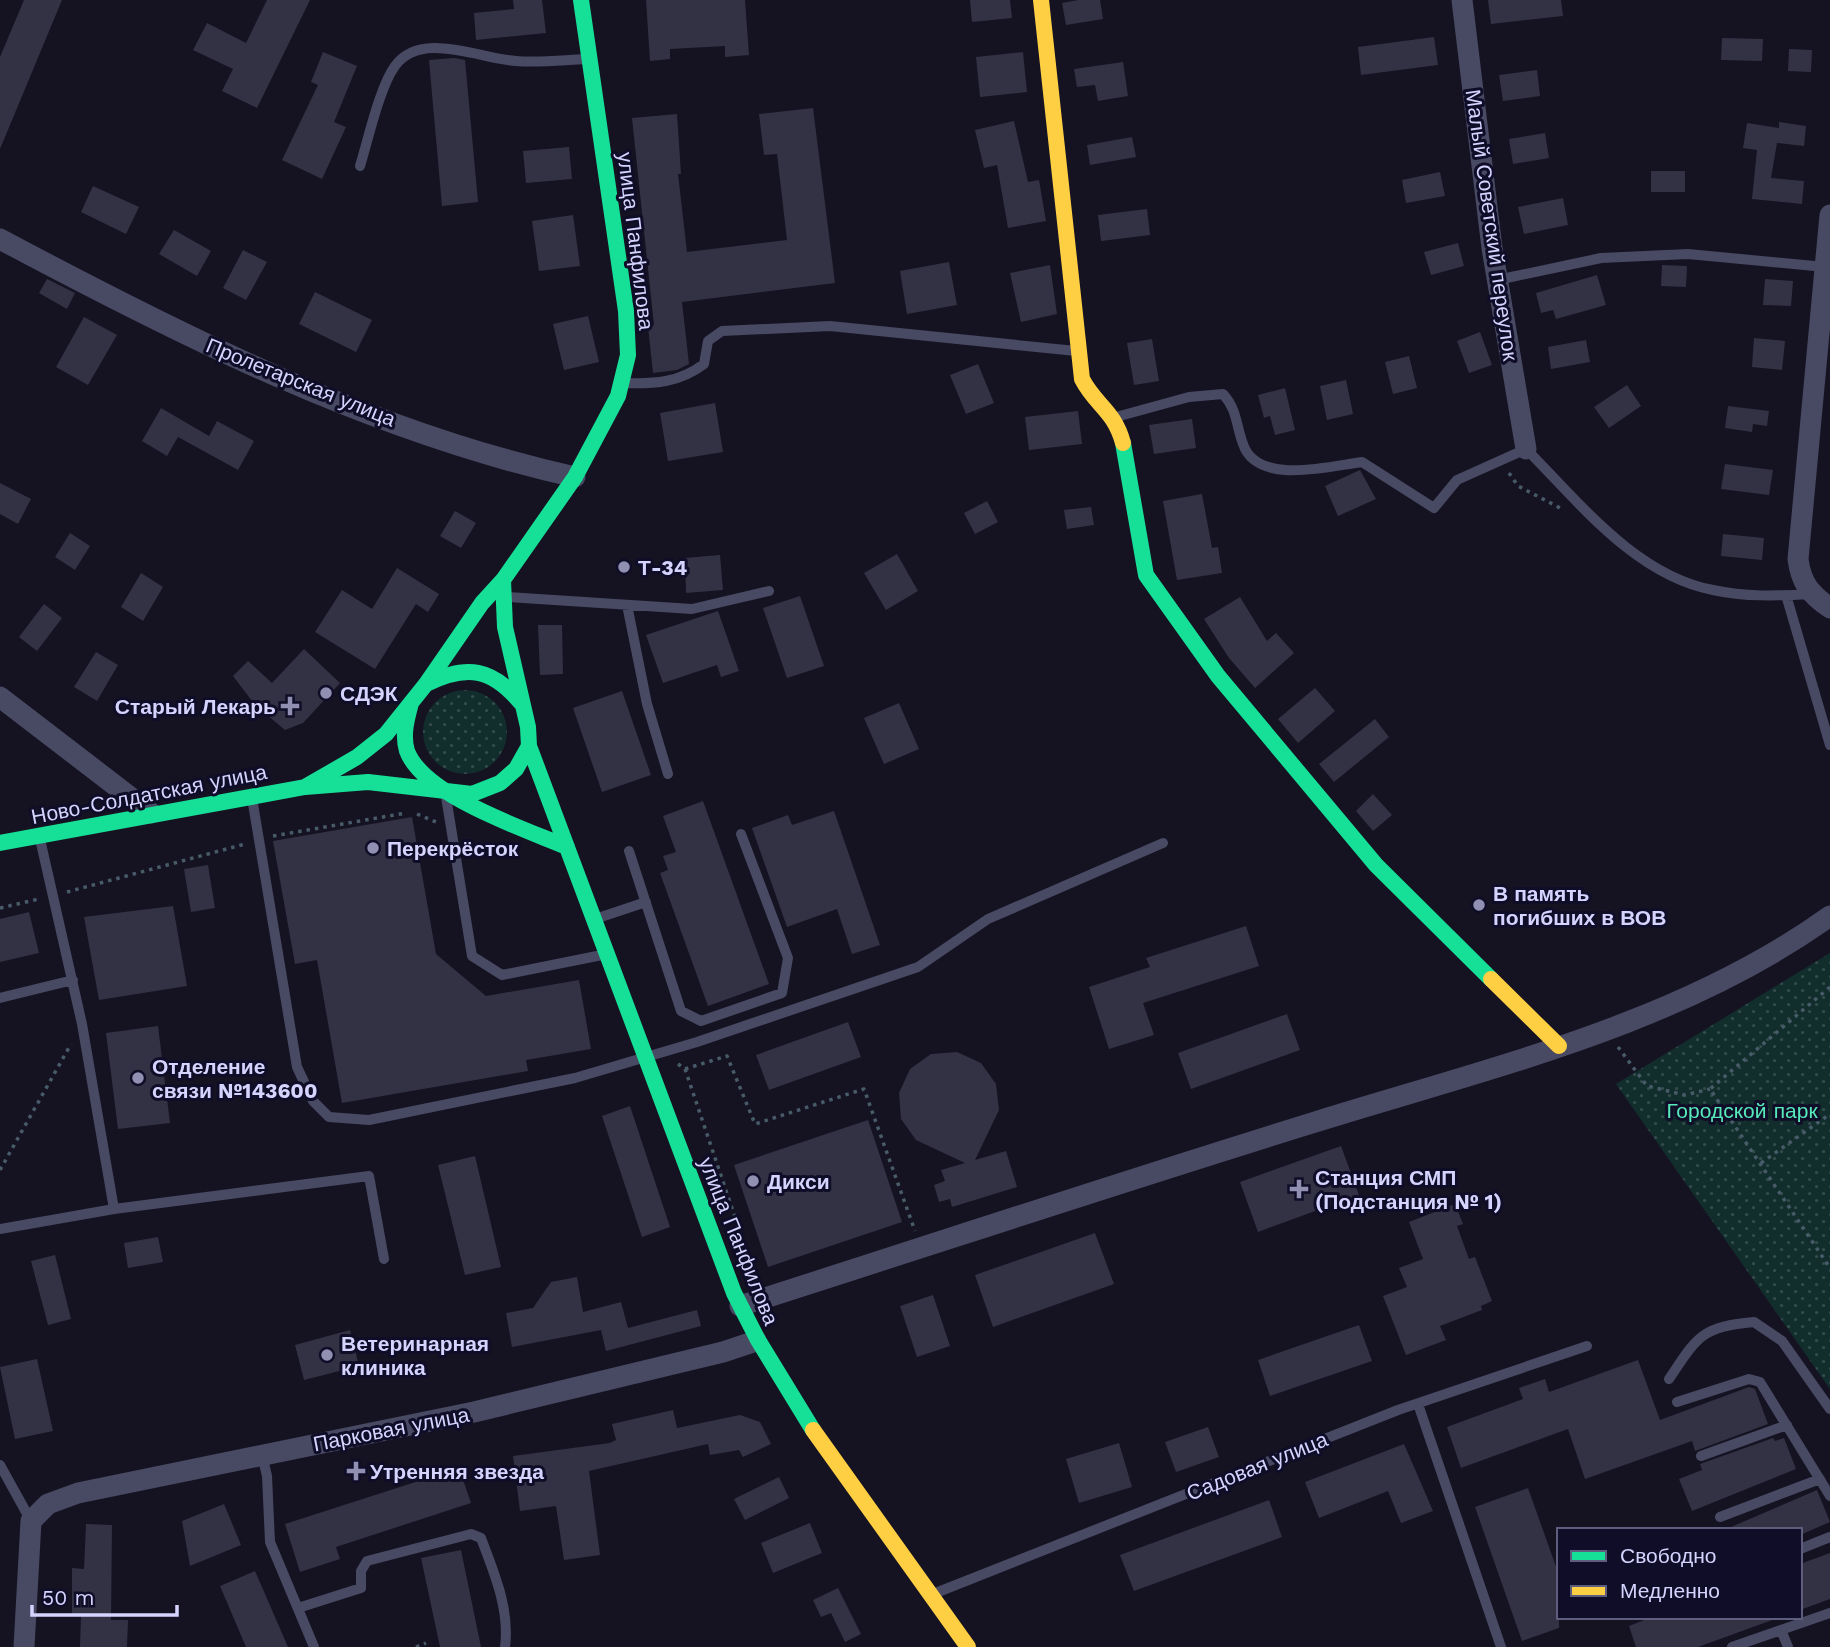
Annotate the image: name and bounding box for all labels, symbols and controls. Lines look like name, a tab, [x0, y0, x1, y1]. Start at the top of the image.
street label: Малый Советский переулок	[1461, 88, 1524, 363]
street label: улица Панфилова	[613, 151, 659, 332]
street label: Пролетарская улица	[203, 333, 400, 432]
place label: Т-34	[638, 555, 687, 580]
marker: Т-34	[616, 559, 632, 575]
place label: СДЭК	[340, 681, 398, 706]
marker: СДЭК	[318, 685, 334, 701]
place label: Старый Лекарь	[115, 694, 276, 719]
marker: Старый Лекарь	[282, 698, 298, 714]
street label: Ново-Солдатская улица	[29, 759, 269, 829]
place label: Перекрёсток	[387, 836, 519, 861]
marker: Перекрёсток	[365, 840, 381, 856]
place label: В память погибших в ВОВ	[1493, 881, 1666, 930]
marker: В память погибших в ВОВ	[1471, 897, 1487, 913]
place label: Отделение связи №143600	[152, 1054, 317, 1103]
marker: Отделение связи №143600	[130, 1070, 146, 1086]
park label: Городской парк	[1666, 1098, 1818, 1123]
street label: улица Панфилова	[694, 1153, 784, 1329]
place label: Станция СМП (Подстанция № 1)	[1315, 1165, 1502, 1214]
place label: Дикси	[767, 1169, 830, 1194]
marker: Дикси	[745, 1173, 761, 1189]
marker: Станция СМП (Подстанция № 1)	[1289, 1179, 1309, 1199]
place label: Ветеринарная клиника	[341, 1331, 489, 1380]
marker: Ветеринарная клиника	[319, 1347, 335, 1363]
street label: Парковая улица	[311, 1402, 471, 1456]
street label: Садовая улица	[1183, 1426, 1331, 1506]
place label: Утренняя звезда	[370, 1459, 544, 1484]
marker: Утренняя звезда	[348, 1463, 364, 1479]
legend	[1557, 1528, 1802, 1619]
text: Свободно	[1620, 1543, 1717, 1568]
scale bar	[32, 1574, 177, 1618]
text: Медленно	[1620, 1578, 1720, 1603]
text: 50 m	[42, 1585, 94, 1610]

